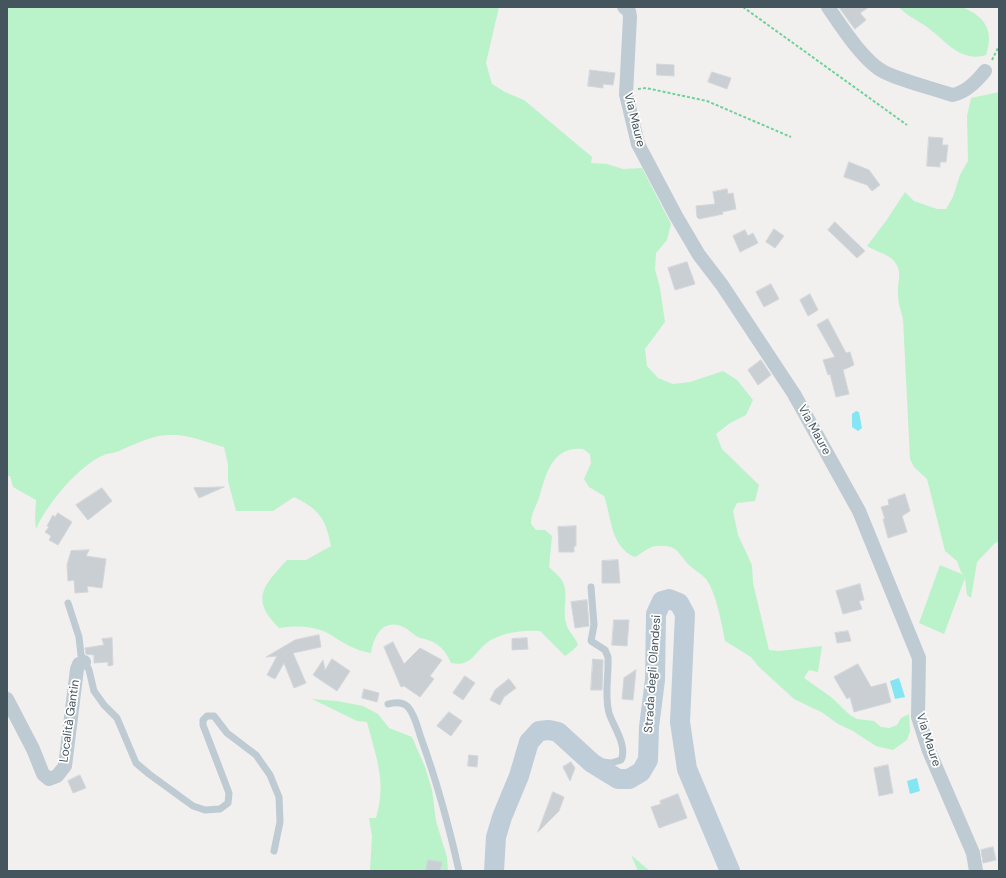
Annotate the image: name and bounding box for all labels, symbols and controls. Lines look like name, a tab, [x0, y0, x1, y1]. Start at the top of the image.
street label: Via Maure	[620, 92, 648, 148]
street label: Via Maure	[794, 402, 834, 458]
street label: Strada degli Olandesi	[642, 615, 664, 733]
street label: Località Gantin	[57, 679, 83, 763]
street label: Via Maure	[913, 712, 943, 768]

